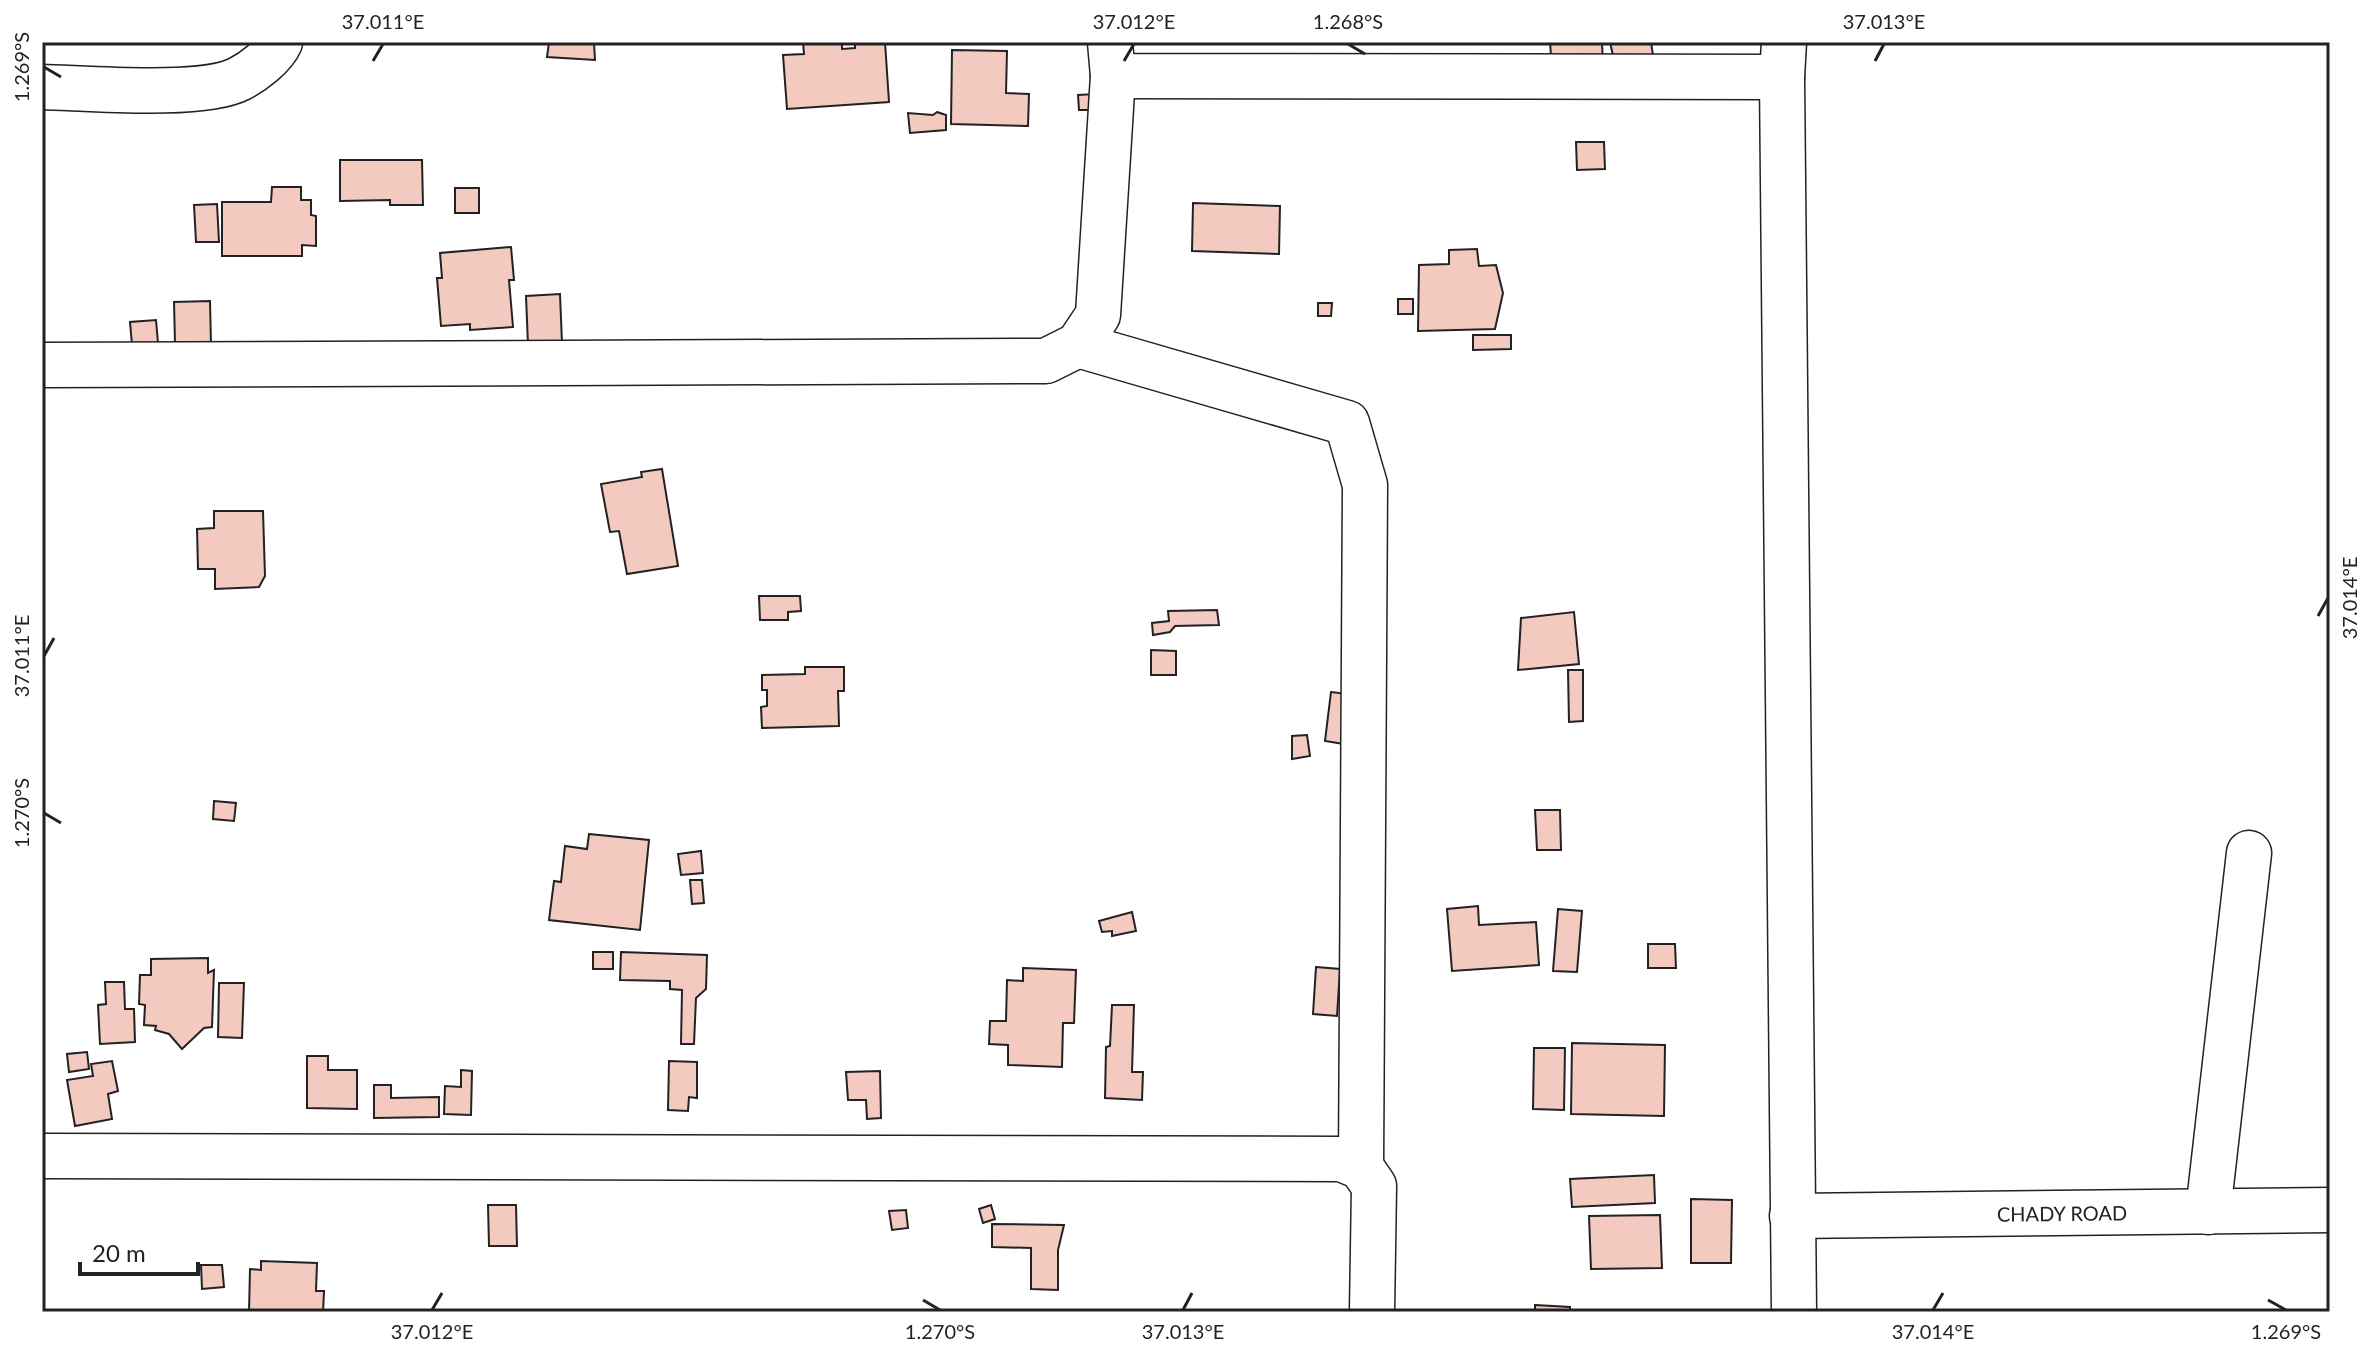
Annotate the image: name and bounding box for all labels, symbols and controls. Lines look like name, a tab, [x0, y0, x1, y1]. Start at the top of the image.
text: 37.011°E	[342, 9, 424, 33]
text: 37.012°E	[1093, 9, 1175, 33]
text: 1.268°S	[1313, 9, 1383, 33]
text: 37.013°E	[1843, 9, 1925, 33]
text: 1.269°S	[9, 32, 33, 102]
text: 37.014°E	[2337, 557, 2361, 639]
text: 37.011°E	[9, 615, 33, 697]
text: 1.270°S	[9, 778, 33, 848]
street label: CHADY ROAD	[1997, 1200, 2127, 1226]
scale bar	[80, 1226, 198, 1276]
text: 20 m	[92, 1238, 146, 1267]
text: 37.012°E	[391, 1319, 473, 1343]
text: 1.270°S	[905, 1319, 975, 1343]
text: 37.013°E	[1142, 1319, 1224, 1343]
text: 37.014°E	[1892, 1319, 1974, 1343]
text: 1.269°S	[2251, 1319, 2321, 1343]

